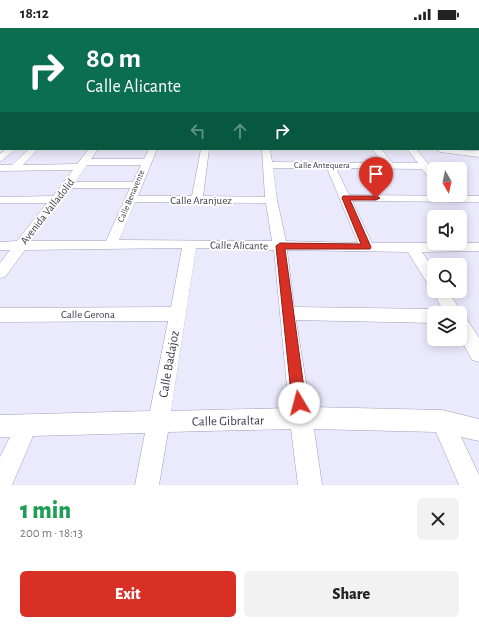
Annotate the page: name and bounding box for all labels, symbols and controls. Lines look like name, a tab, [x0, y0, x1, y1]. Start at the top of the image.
text: 18:12	[20, 6, 49, 21]
icon: right	[20, 44, 72, 96]
text: 80 m	[86, 45, 141, 73]
text: Calle Alicante	[86, 78, 181, 96]
icon: left	[187, 120, 209, 142]
icon: ahead	[229, 120, 251, 142]
icon: right	[271, 120, 293, 142]
pin	[359, 157, 393, 198]
street label: Calle Antequera	[294, 161, 350, 170]
north arrow	[427, 162, 467, 202]
map controls	[427, 162, 467, 346]
icon: arrive	[365, 163, 387, 185]
street label: Calle Benavente	[116, 169, 147, 224]
street label: Avenida Valladolid	[18, 176, 77, 246]
street label: Calle Aranjuez	[170, 195, 232, 206]
button: sound	[427, 210, 467, 250]
street label: Calle Alicante	[210, 239, 268, 252]
button: search	[427, 258, 467, 298]
button: layers	[427, 306, 467, 346]
street label: Calle Gerona	[61, 309, 115, 320]
street label: Calle Badajoz	[157, 330, 182, 399]
position arrow	[278, 382, 320, 424]
street label: Calle Gibraltar	[192, 414, 265, 429]
button: close	[417, 498, 459, 540]
text: 1 min	[20, 499, 71, 523]
text: 200 m · 18:13	[20, 527, 83, 540]
button: Exit	[20, 571, 236, 617]
button: Share	[244, 571, 459, 617]

